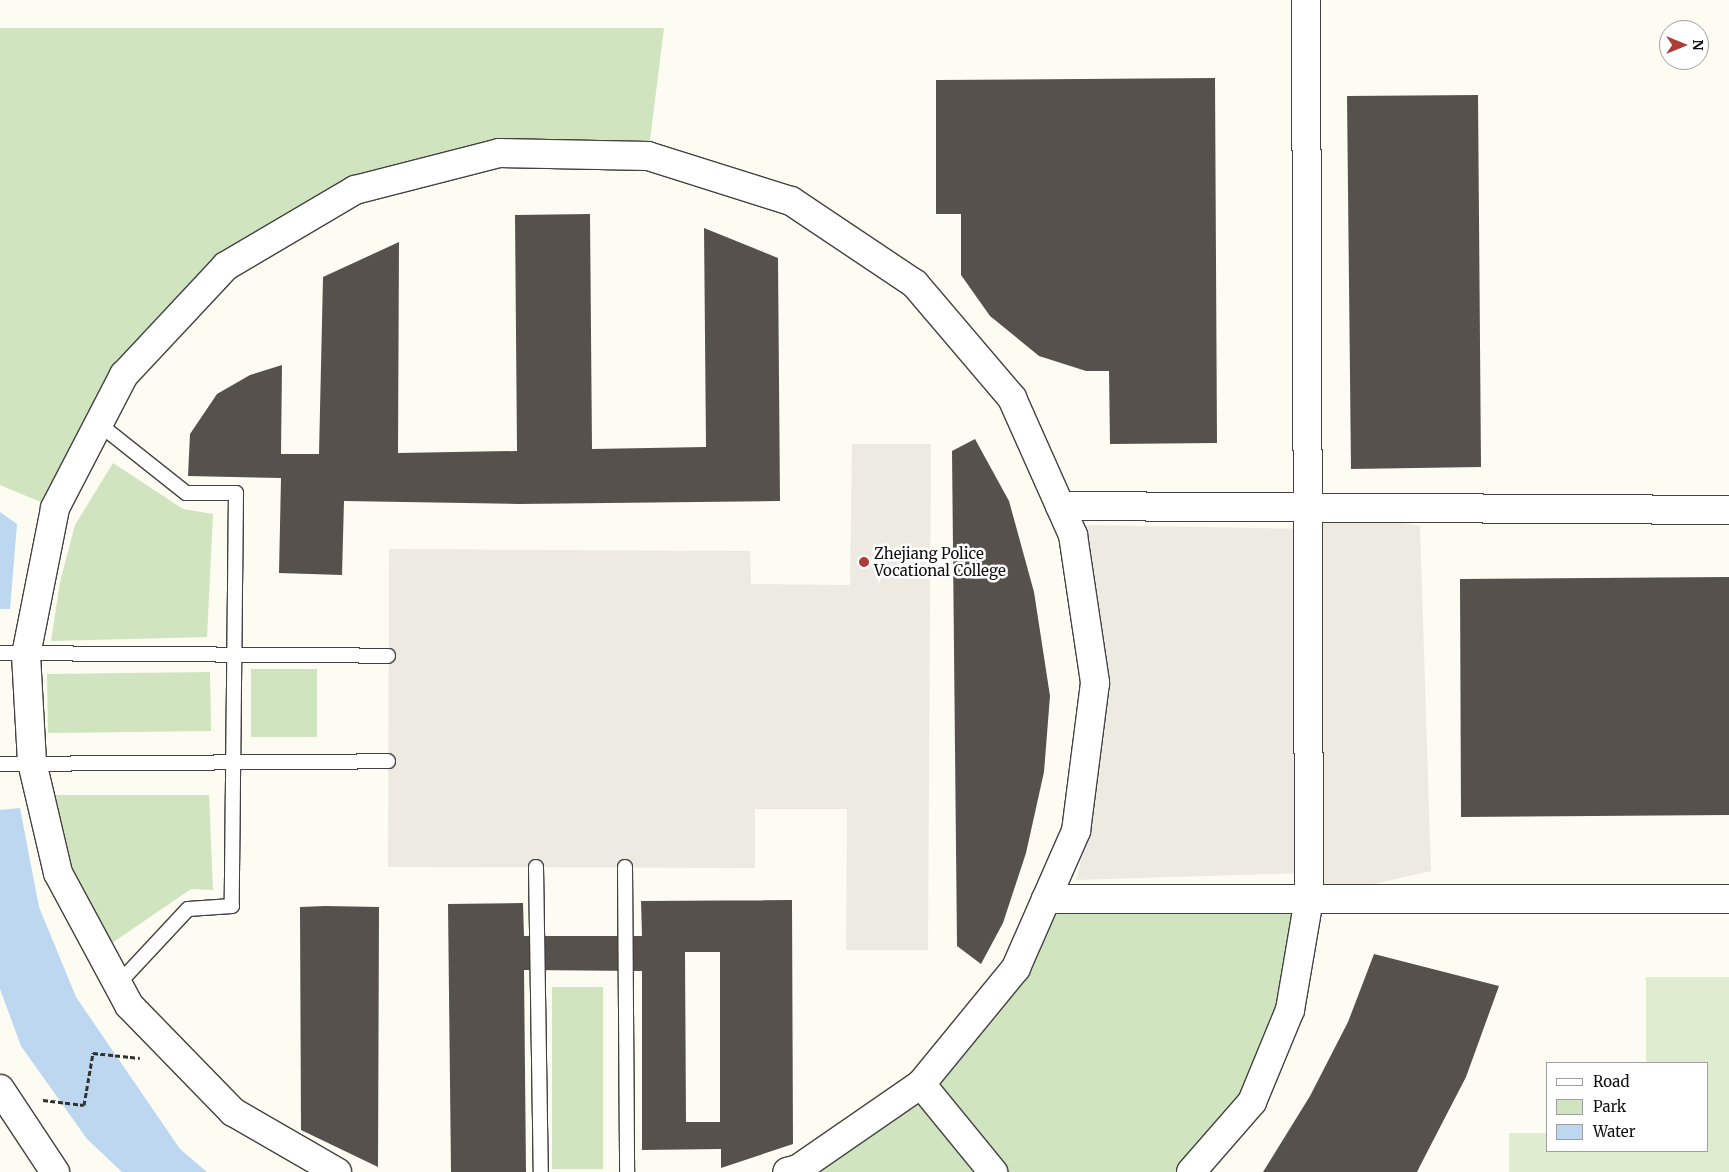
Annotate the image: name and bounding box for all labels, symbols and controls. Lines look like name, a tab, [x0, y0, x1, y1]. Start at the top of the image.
north arrow	[1659, 20, 1709, 70]
text: N	[1689, 39, 1707, 51]
place label: Zhejiang Police Vocational College	[874, 544, 1006, 579]
marker: Zhejiang Police Vocational College	[858, 556, 870, 568]
legend	[1546, 1062, 1709, 1152]
text: Road	[1593, 1072, 1629, 1091]
text: Park	[1593, 1097, 1626, 1116]
text: Water	[1593, 1122, 1635, 1141]

